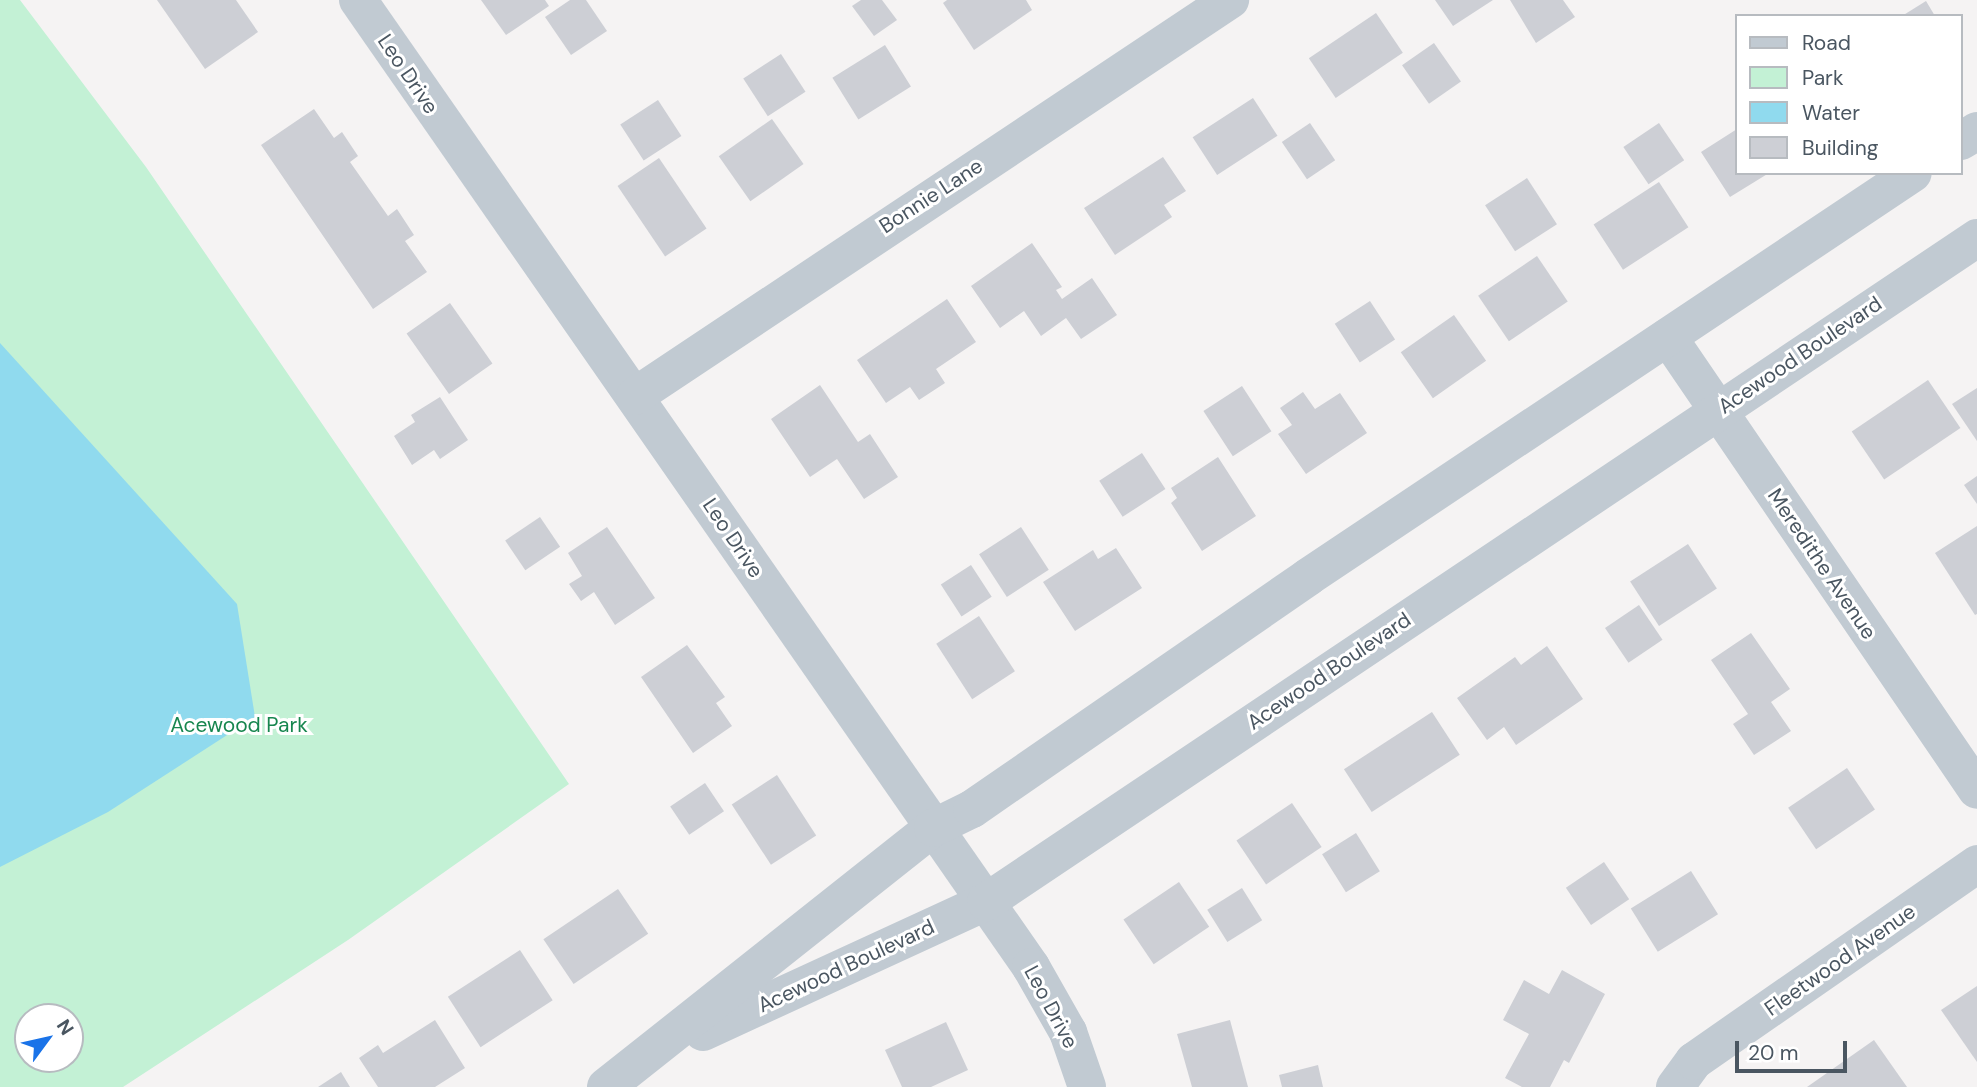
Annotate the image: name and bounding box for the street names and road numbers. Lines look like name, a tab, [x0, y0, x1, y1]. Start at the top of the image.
street label: Leo Drive	[372, 30, 444, 118]
street label: Bonnie Lane	[875, 153, 987, 239]
street label: Acewood Boulevard	[1713, 291, 1887, 419]
street label: Meredithe Avenue	[1762, 484, 1882, 644]
street label: Leo Drive	[697, 494, 769, 582]
street label: Acewood Boulevard	[1242, 607, 1416, 735]
street label: Fleetwood Avenue	[1760, 899, 1920, 1021]
street label: Acewood Boulevard	[754, 914, 938, 1018]
street label: Leo Drive	[1019, 961, 1083, 1053]

